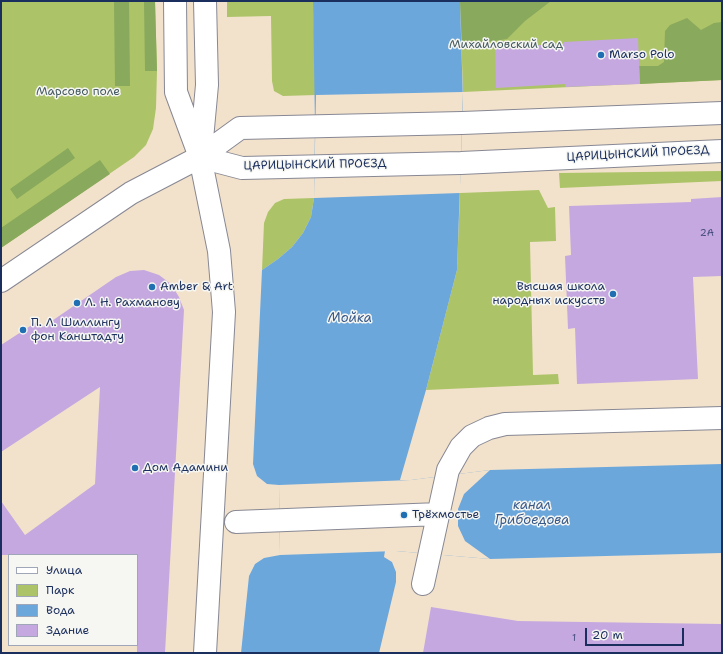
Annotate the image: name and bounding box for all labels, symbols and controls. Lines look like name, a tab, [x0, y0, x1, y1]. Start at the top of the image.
park label: Михайловский сад	[449, 38, 563, 52]
place label: Marso Polo	[609, 48, 675, 62]
marker: Marso Polo	[596, 50, 606, 60]
park label: Марсово поле	[36, 85, 120, 99]
street label: ЦАРИЦЫНСКИЙ ПРОЕЗД	[566, 143, 710, 165]
street label: ЦАРИЦЫНСКИЙ ПРОЕЗД	[243, 157, 387, 173]
house number: 2А	[700, 227, 714, 239]
place label: Amber & Art	[160, 280, 233, 294]
place label: Высшая школа народных искусств	[493, 280, 605, 308]
marker: Amber & Art	[147, 282, 157, 292]
marker: Высшая школа народных искусств	[608, 289, 618, 299]
place label: Л. Н. Рахманову	[85, 296, 180, 310]
marker: Л. Н. Рахманову	[72, 298, 82, 308]
water label: Мойка	[328, 311, 372, 327]
place label: П. Л. Шиллингу фон Канштадту	[31, 316, 124, 344]
marker: П. Л. Шиллингу фон Канштадту	[18, 325, 28, 335]
place label: Дом Адамини	[143, 461, 228, 475]
marker: Дом Адамини	[130, 463, 140, 473]
water label: канал Грибоедова	[495, 498, 569, 529]
place label: Трёхмостье	[412, 508, 479, 522]
marker: Трёхмостье	[399, 510, 409, 520]
legend	[8, 554, 138, 646]
text: Улица	[46, 562, 82, 578]
text: Парк	[46, 582, 74, 598]
text: Вода	[46, 602, 75, 618]
scale bar	[587, 620, 686, 646]
text: Здание	[46, 622, 89, 638]
text: 20 m	[592, 627, 623, 643]
house number: 1	[572, 632, 576, 644]

